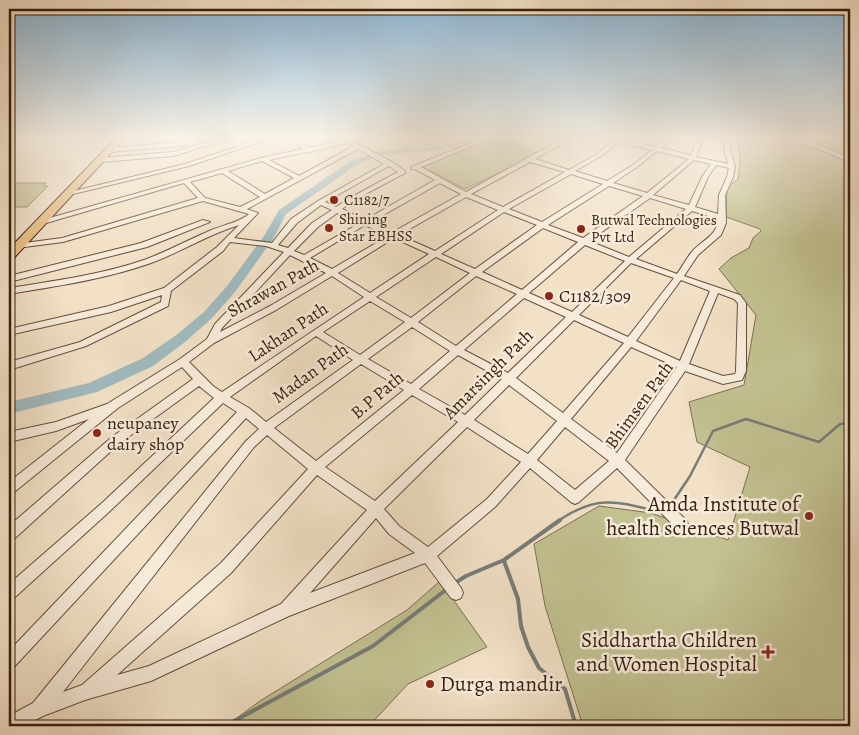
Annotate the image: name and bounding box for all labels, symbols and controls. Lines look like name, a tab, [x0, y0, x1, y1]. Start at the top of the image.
place label: C1182/7	[344, 190, 390, 210]
marker: C1182/7	[328, 194, 340, 206]
place label: Shining Star EBHSS	[339, 209, 413, 246]
place label: Butwal Technologies Pvt Ltd	[591, 210, 717, 247]
marker: Shining Star EBHSS	[323, 222, 335, 234]
marker: Butwal Technologies Pvt Ltd	[575, 223, 587, 235]
street label: Shrawan Path	[223, 253, 324, 323]
place label: C1182/309	[559, 284, 631, 308]
marker: C1182/309	[543, 290, 555, 302]
street label: Lakhan Path	[243, 296, 333, 368]
street label: Amarsingh Path	[437, 323, 539, 425]
street label: Madan Path	[267, 337, 353, 409]
street label: Bhimsen Path	[599, 356, 679, 454]
street label: B.P Path	[345, 365, 409, 424]
place label: neupaney dairy shop	[107, 411, 184, 456]
marker: neupaney dairy shop	[91, 427, 103, 439]
place label: Amda Institute of health sciences Butwal	[606, 490, 802, 542]
marker: Amda Institute of health sciences Butwal	[803, 510, 815, 522]
place label: Siddhartha Children and Women Hospital	[576, 626, 757, 678]
marker: Siddhartha Children and Women Hospital	[761, 645, 775, 659]
place label: Durga mandir	[440, 670, 562, 698]
marker: Durga mandir	[424, 678, 436, 690]

